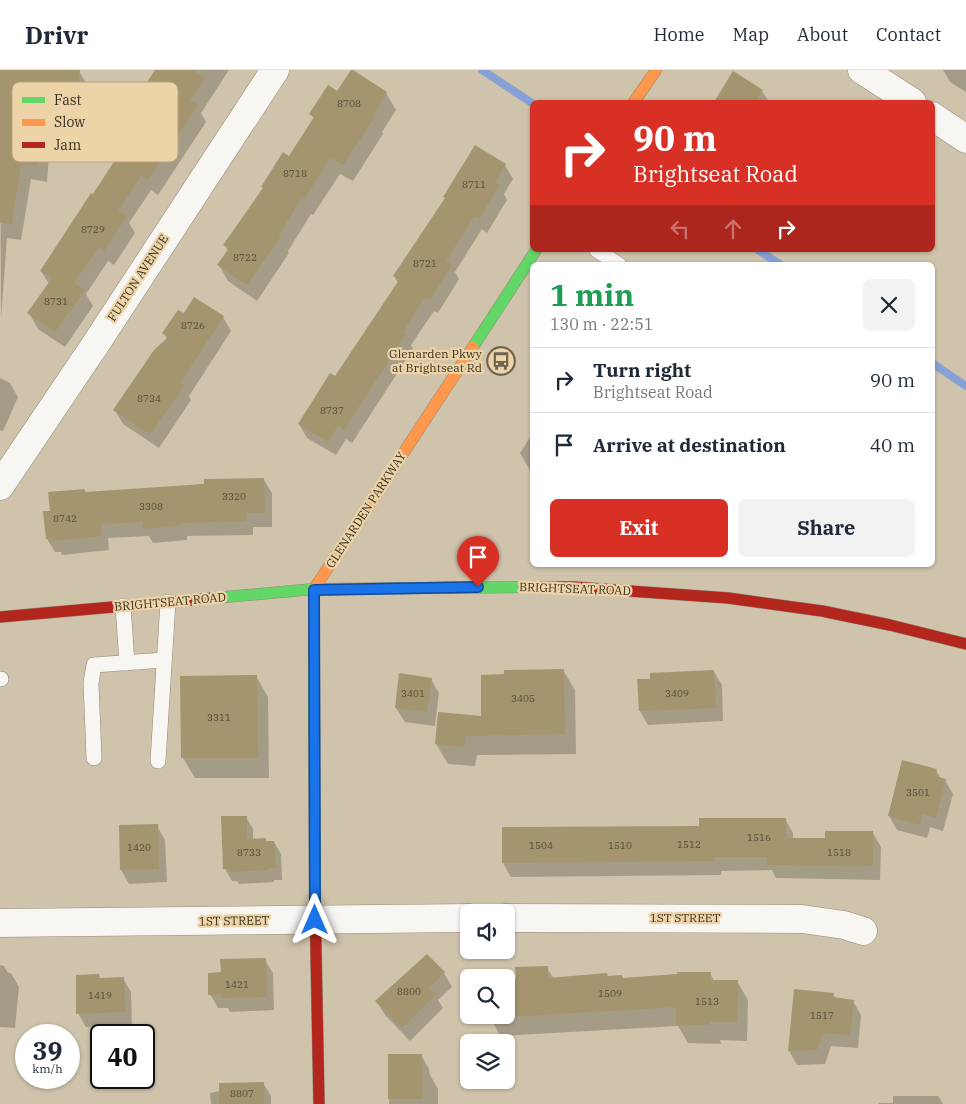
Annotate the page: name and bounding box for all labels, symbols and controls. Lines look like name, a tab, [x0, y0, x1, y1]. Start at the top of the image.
text: Drivr	[25, 19, 88, 51]
text: Home	[653, 23, 705, 46]
text: Map	[733, 23, 769, 46]
text: About	[797, 23, 848, 46]
text: Contact	[876, 23, 941, 46]
legend	[12, 82, 178, 162]
text: Fast	[54, 91, 82, 109]
house number: 8708	[337, 97, 361, 110]
text: Slow	[54, 113, 85, 131]
text: 90 m	[633, 115, 717, 161]
icon: right	[550, 120, 615, 185]
text: Jam	[54, 136, 81, 154]
text: Brightseat Road	[633, 159, 798, 188]
house number: 8718	[283, 167, 307, 180]
house number: 8711	[462, 178, 486, 191]
icon: left	[666, 215, 694, 243]
icon: ahead	[719, 215, 747, 243]
icon: right	[772, 215, 800, 243]
house number: 8729	[81, 223, 105, 236]
street label: FULTON AVENUE	[104, 232, 171, 324]
house number: 8722	[233, 251, 257, 264]
house number: 8721	[413, 257, 437, 270]
text: 1 min	[550, 275, 634, 314]
button: close	[863, 279, 915, 331]
house number: 8731	[44, 295, 68, 308]
text: 130 m · 22:51	[550, 314, 653, 334]
house number: 8726	[181, 319, 205, 332]
place label: Glenarden Pkwy at Brightseat Rd	[389, 346, 483, 375]
bus stop icon: Glenarden Pkwy at Brightseat Rd	[486, 346, 516, 376]
text: Turn right	[593, 358, 691, 382]
icon: right	[550, 366, 578, 394]
text: 90 m	[870, 368, 915, 392]
text: Brightseat Road	[593, 382, 713, 402]
house number: 8734	[137, 392, 161, 405]
house number: 8737	[320, 404, 344, 417]
icon: arrive	[550, 431, 578, 459]
text: Arrive at destination	[593, 433, 786, 457]
text: 40 m	[870, 433, 915, 457]
street label: GLENARDEN PARKWAY	[322, 449, 409, 571]
house number: 3320	[222, 490, 246, 503]
button: Exit	[550, 499, 728, 557]
button: Share	[738, 499, 915, 557]
house number: 3308	[139, 500, 163, 513]
house number: 8742	[53, 512, 77, 525]
pin	[457, 536, 499, 587]
icon: arrive	[464, 543, 492, 571]
street label: BRIGHTSEAT ROAD	[519, 579, 631, 598]
street label: BRIGHTSEAT ROAD	[114, 589, 226, 614]
house number: 3401	[401, 687, 425, 700]
house number: 3409	[665, 687, 689, 700]
house number: 3405	[511, 692, 535, 705]
house number: 3311	[207, 711, 231, 724]
house number: 3501	[906, 786, 930, 799]
house number: 1516	[747, 831, 771, 844]
house number: 1512	[677, 838, 701, 851]
house number: 1504	[529, 839, 553, 852]
house number: 1510	[608, 839, 632, 852]
house number: 1420	[127, 841, 151, 854]
house number: 8733	[237, 846, 261, 859]
house number: 1518	[827, 846, 851, 859]
position arrow	[288, 893, 340, 945]
map controls	[460, 904, 515, 1089]
button: sound	[460, 904, 515, 959]
street label: 1ST STREET	[650, 910, 721, 925]
street label: 1ST STREET	[199, 912, 270, 929]
button: search	[460, 969, 515, 1024]
house number: 1421	[225, 978, 249, 991]
house number: 8800	[397, 985, 421, 998]
house number: 1509	[598, 987, 622, 1000]
house number: 1419	[88, 989, 112, 1002]
house number: 1513	[695, 995, 719, 1008]
house number: 1517	[810, 1009, 834, 1022]
speed limit sign: 40	[90, 1024, 155, 1089]
text: 39	[32, 1034, 63, 1067]
button: layers	[460, 1034, 515, 1089]
text: km/h	[32, 1061, 63, 1076]
house number: 8807	[230, 1087, 254, 1100]

